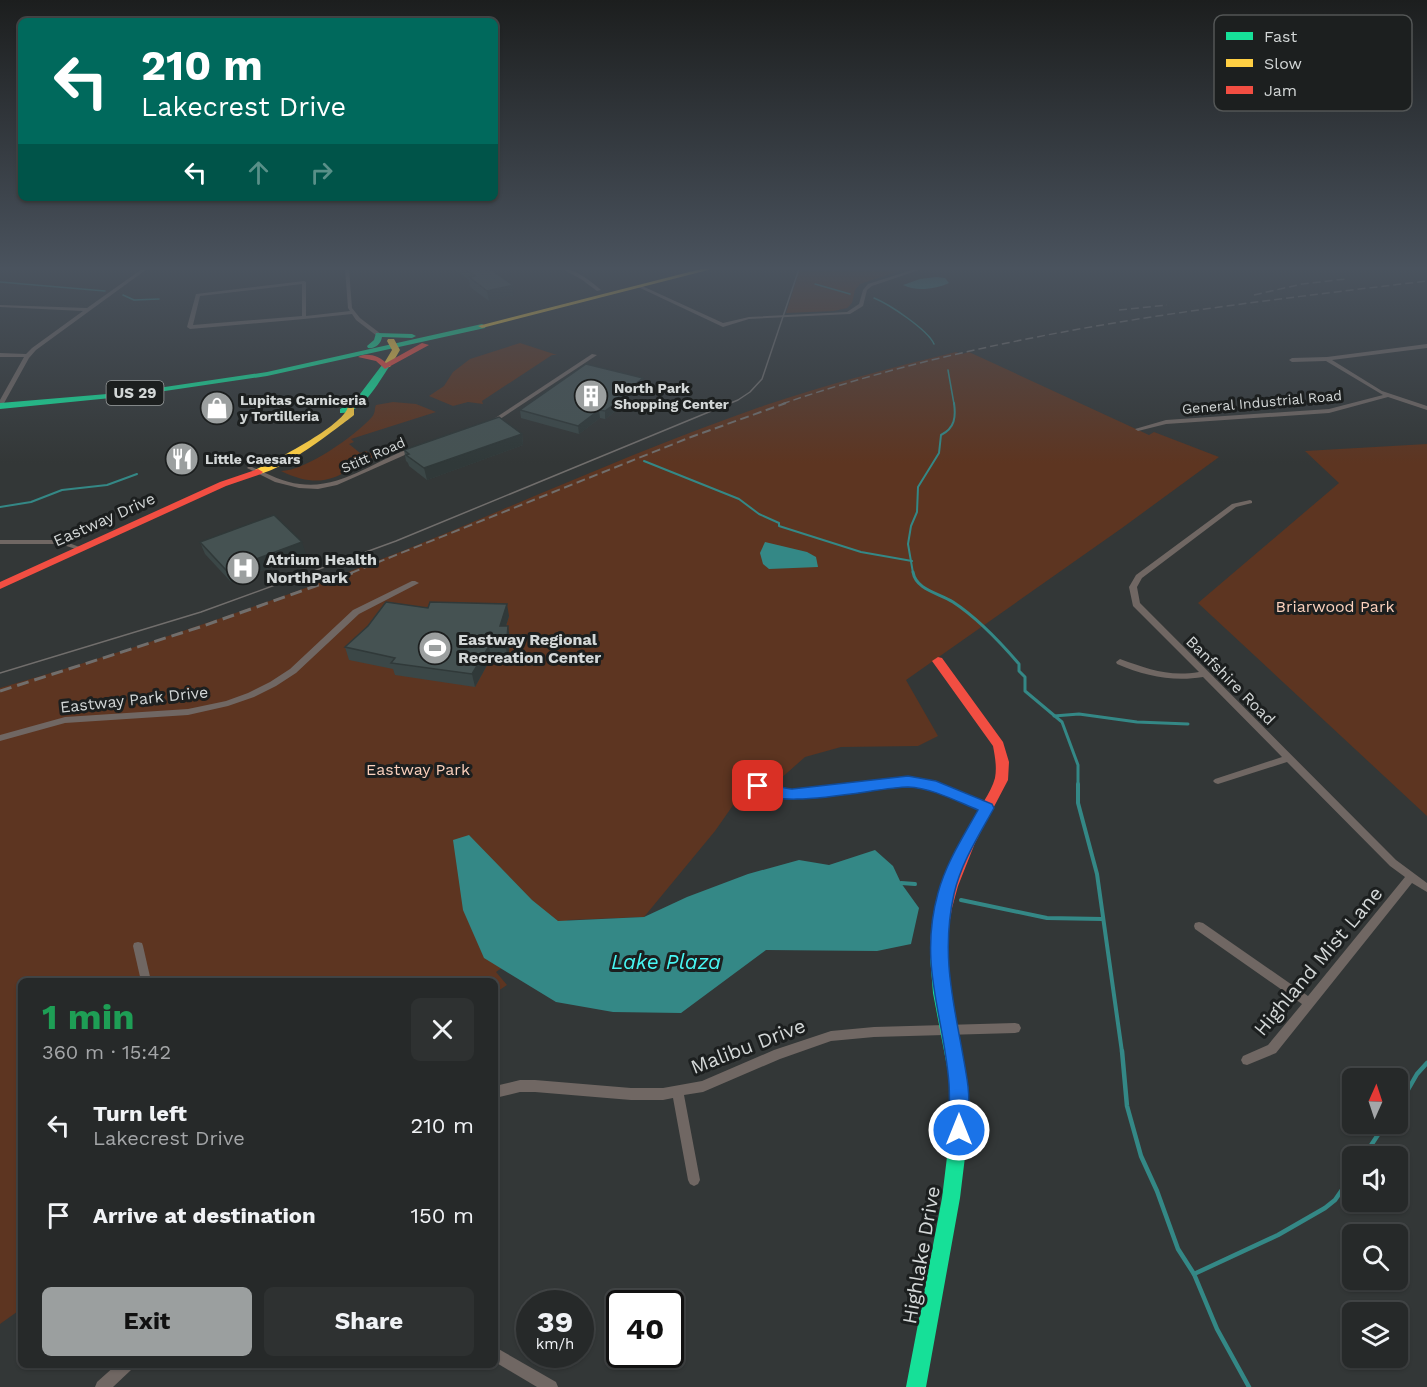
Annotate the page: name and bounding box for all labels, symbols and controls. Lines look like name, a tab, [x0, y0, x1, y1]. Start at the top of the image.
legend	[1214, 15, 1412, 111]
text: Fast	[1264, 27, 1297, 46]
text: 210 m	[141, 41, 263, 90]
icon: left	[42, 42, 120, 120]
text: Slow	[1264, 54, 1302, 73]
text: Jam	[1264, 81, 1297, 100]
text: Lakecrest Drive	[141, 91, 346, 123]
icon: left	[179, 156, 212, 189]
icon: ahead	[242, 156, 275, 189]
icon: right	[305, 156, 338, 189]
building icon: North Park Shopping Center	[573, 378, 609, 414]
place label: North Park Shopping Center	[614, 380, 729, 412]
road number: US 29	[106, 381, 164, 405]
street label: General Industrial Road	[1181, 387, 1343, 417]
shop icon: Lupitas Carniceria y Tortilleria	[199, 390, 235, 426]
place label: Lupitas Carniceria y Tortilleria	[239, 392, 367, 424]
street label: Stitt Road	[339, 434, 407, 476]
restaurant icon: Little Caesars	[164, 441, 200, 477]
place label: Little Caesars	[205, 451, 301, 467]
street label: Eastway Drive	[50, 489, 158, 550]
hospital icon: Atrium Health NorthPark	[225, 550, 261, 586]
place label: Atrium Health NorthPark	[266, 550, 377, 587]
park label: Briarwood Park	[1275, 597, 1395, 616]
sports icon: Eastway Regional Recreation Center	[417, 630, 453, 666]
place label: Eastway Regional Recreation Center	[458, 630, 601, 667]
street label: Banfshire Road	[1182, 632, 1279, 729]
street label: Eastway Park Drive	[59, 682, 209, 717]
park label: Eastway Park	[366, 760, 470, 779]
pin	[732, 760, 783, 811]
icon: arrive	[741, 769, 774, 802]
street label: Highland Mist Lane	[1249, 881, 1387, 1041]
water label: Lake Plaza	[611, 949, 721, 974]
text: 1 min	[42, 996, 134, 1038]
button: close	[411, 998, 474, 1061]
street label: Malibu Drive	[687, 1013, 809, 1079]
text: 360 m · 15:42	[42, 1040, 171, 1064]
north arrow	[1342, 1068, 1408, 1134]
map controls	[1342, 1068, 1408, 1368]
position arrow	[927, 1098, 991, 1162]
text: Turn left	[93, 1101, 187, 1126]
icon: left	[42, 1109, 75, 1142]
text: 210 m	[410, 1113, 474, 1138]
text: Lakecrest Drive	[93, 1126, 245, 1150]
button: sound	[1342, 1146, 1408, 1212]
street label: Highlake Drive	[897, 1184, 945, 1326]
icon: arrive	[42, 1199, 75, 1232]
text: Arrive at destination	[93, 1203, 316, 1228]
text: 150 m	[410, 1203, 474, 1228]
button: search	[1342, 1224, 1408, 1290]
button: Exit	[42, 1287, 252, 1356]
button: Share	[264, 1287, 474, 1356]
speed limit sign: 40	[606, 1290, 684, 1368]
button: layers	[1342, 1302, 1408, 1368]
text: 39	[537, 1304, 573, 1339]
text: km/h	[536, 1335, 574, 1353]

